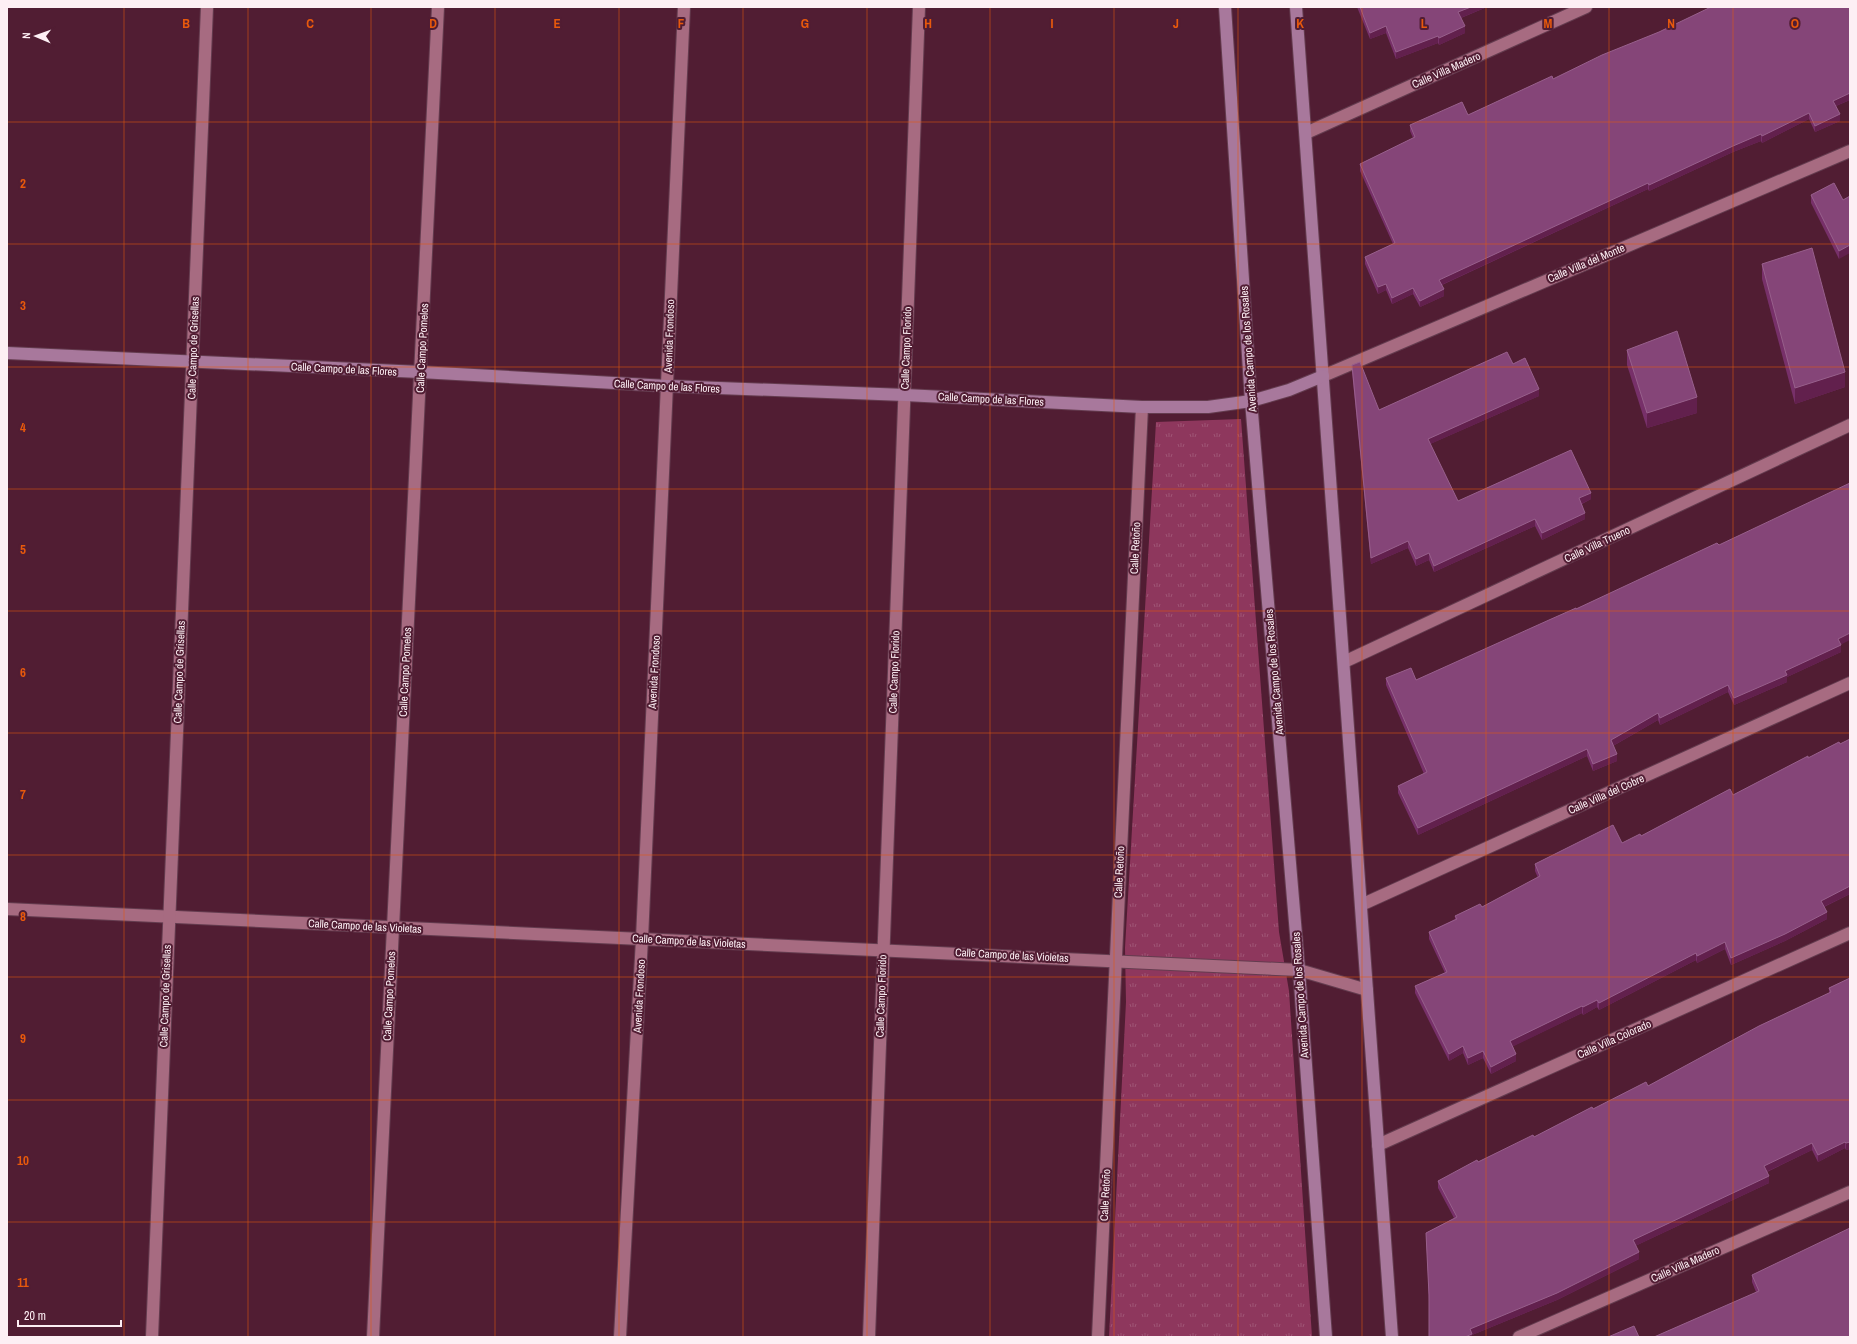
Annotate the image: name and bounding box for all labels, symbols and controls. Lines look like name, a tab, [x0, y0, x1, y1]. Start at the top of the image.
text: B	[182, 15, 190, 32]
text: C	[306, 15, 314, 32]
text: D	[429, 15, 437, 32]
text: E	[553, 15, 561, 32]
text: F	[678, 15, 685, 32]
text: G	[801, 15, 809, 32]
text: H	[924, 15, 932, 32]
text: I	[1051, 15, 1054, 32]
text: J	[1173, 15, 1179, 32]
text: K	[1296, 15, 1304, 32]
text: L	[1421, 15, 1428, 32]
text: M	[1544, 15, 1553, 32]
text: N	[1667, 15, 1675, 32]
text: O	[1791, 15, 1799, 32]
north arrow	[16, 16, 56, 56]
text: N	[19, 32, 33, 39]
street label: Calle Villa Madero	[1410, 49, 1482, 91]
text: 2	[20, 175, 26, 192]
street label: Calle Villa del Monte	[1545, 240, 1627, 286]
street label: Avenida Campo de los Rosales	[1237, 285, 1259, 413]
street label: Calle Campo de Grisellas	[184, 296, 202, 400]
text: 3	[20, 297, 26, 314]
street label: Avenida Frondoso	[661, 299, 677, 374]
street label: Calle Campo Pomelos	[413, 302, 431, 393]
street label: Calle Campo Florido	[898, 306, 914, 390]
street label: Calle Campo de las Flores	[291, 359, 398, 379]
street label: Calle Campo de las Flores	[614, 376, 721, 396]
street label: Calle Campo de las Flores	[938, 389, 1045, 409]
text: 4	[20, 419, 26, 436]
street label: Calle Retoño	[1127, 522, 1143, 574]
street label: Calle Villa Trueno	[1562, 523, 1632, 565]
text: 5	[20, 541, 26, 558]
street label: Avenida Campo de los Rosales	[1261, 608, 1287, 736]
street label: Calle Campo de Grisellas	[170, 620, 188, 724]
street label: Calle Campo Pomelos	[396, 626, 414, 717]
street label: Calle Campo Florido	[886, 630, 902, 714]
street label: Avenida Frondoso	[645, 635, 663, 710]
text: 6	[20, 664, 26, 681]
street label: Calle Villa del Cobre	[1566, 771, 1646, 817]
text: 7	[20, 786, 26, 803]
street label: Calle Retoño	[1111, 846, 1127, 898]
text: 8	[20, 908, 26, 925]
street label: Calle Campo de las Violetas	[308, 916, 423, 936]
street label: Calle Campo de las Violetas	[632, 931, 747, 951]
street label: Avenida Campo de los Rosales	[1289, 931, 1311, 1059]
street label: Calle Campo de Grisellas	[156, 944, 174, 1048]
street label: Calle Campo de las Violetas	[955, 945, 1070, 965]
street label: Calle Campo Pomelos	[380, 950, 398, 1041]
street label: Calle Campo Florido	[873, 954, 889, 1038]
street label: Avenida Frondoso	[630, 959, 648, 1034]
street label: Calle Villa Colorado	[1575, 1016, 1653, 1062]
text: 9	[20, 1030, 26, 1047]
text: 10	[17, 1152, 29, 1169]
street label: Calle Retoño	[1097, 1169, 1113, 1221]
street label: Calle Villa Madero	[1649, 1243, 1721, 1285]
text: 11	[17, 1274, 29, 1291]
scale bar	[18, 1302, 121, 1328]
text: 20 m	[24, 1308, 46, 1324]

